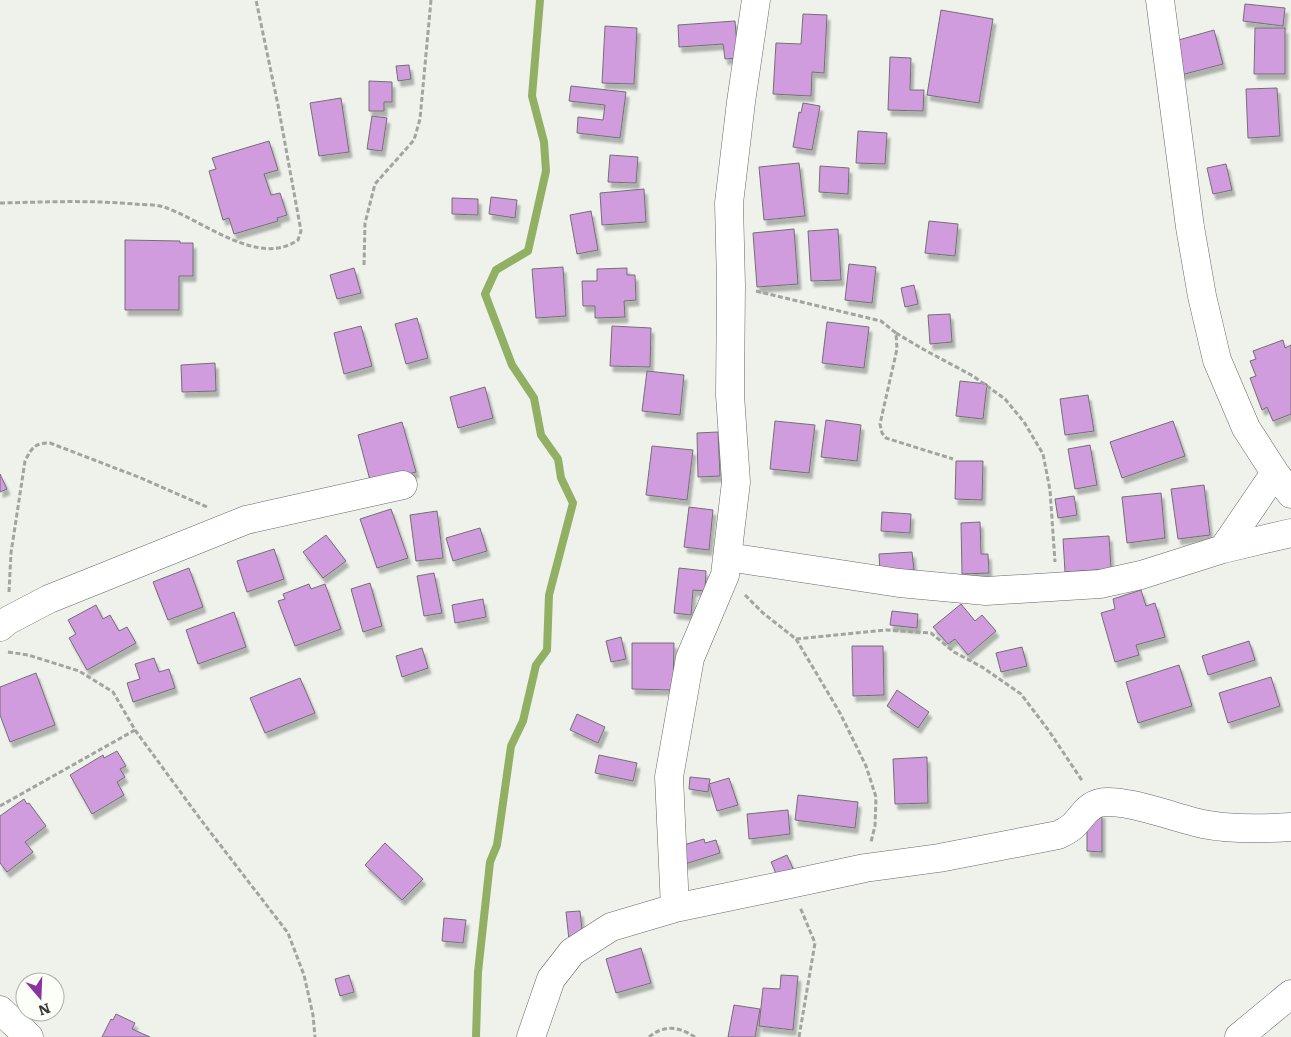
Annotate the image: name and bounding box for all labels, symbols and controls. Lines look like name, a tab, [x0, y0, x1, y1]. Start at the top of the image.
north arrow	[15, 972, 65, 1022]
text: N	[36, 999, 53, 1022]

